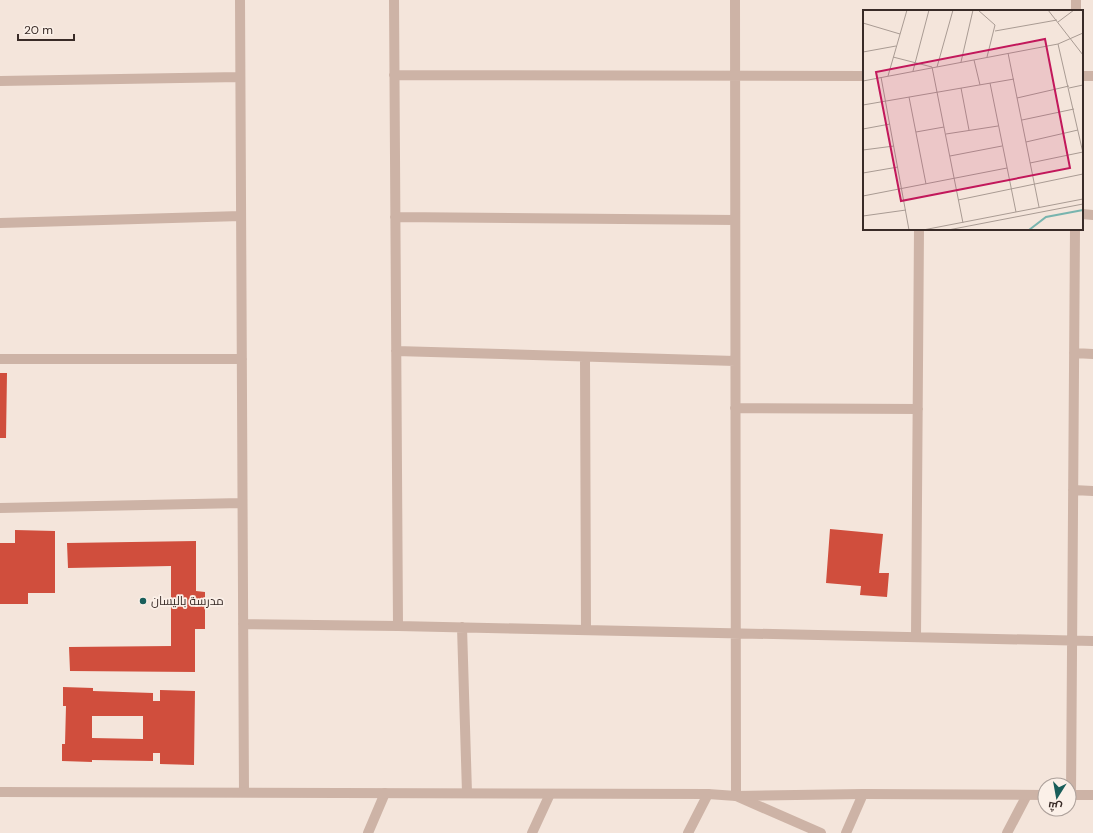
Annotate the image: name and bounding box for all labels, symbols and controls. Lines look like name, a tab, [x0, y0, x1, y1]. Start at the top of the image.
inset map	[863, 10, 1083, 230]
scale bar	[18, 16, 74, 42]
text: 20 m	[24, 22, 53, 38]
place label: مدرسة بالیسان	[151, 593, 224, 609]
marker: مدرسة بالیسان	[138, 596, 148, 606]
north arrow	[1037, 777, 1077, 817]
text: ش	[1047, 799, 1063, 815]

